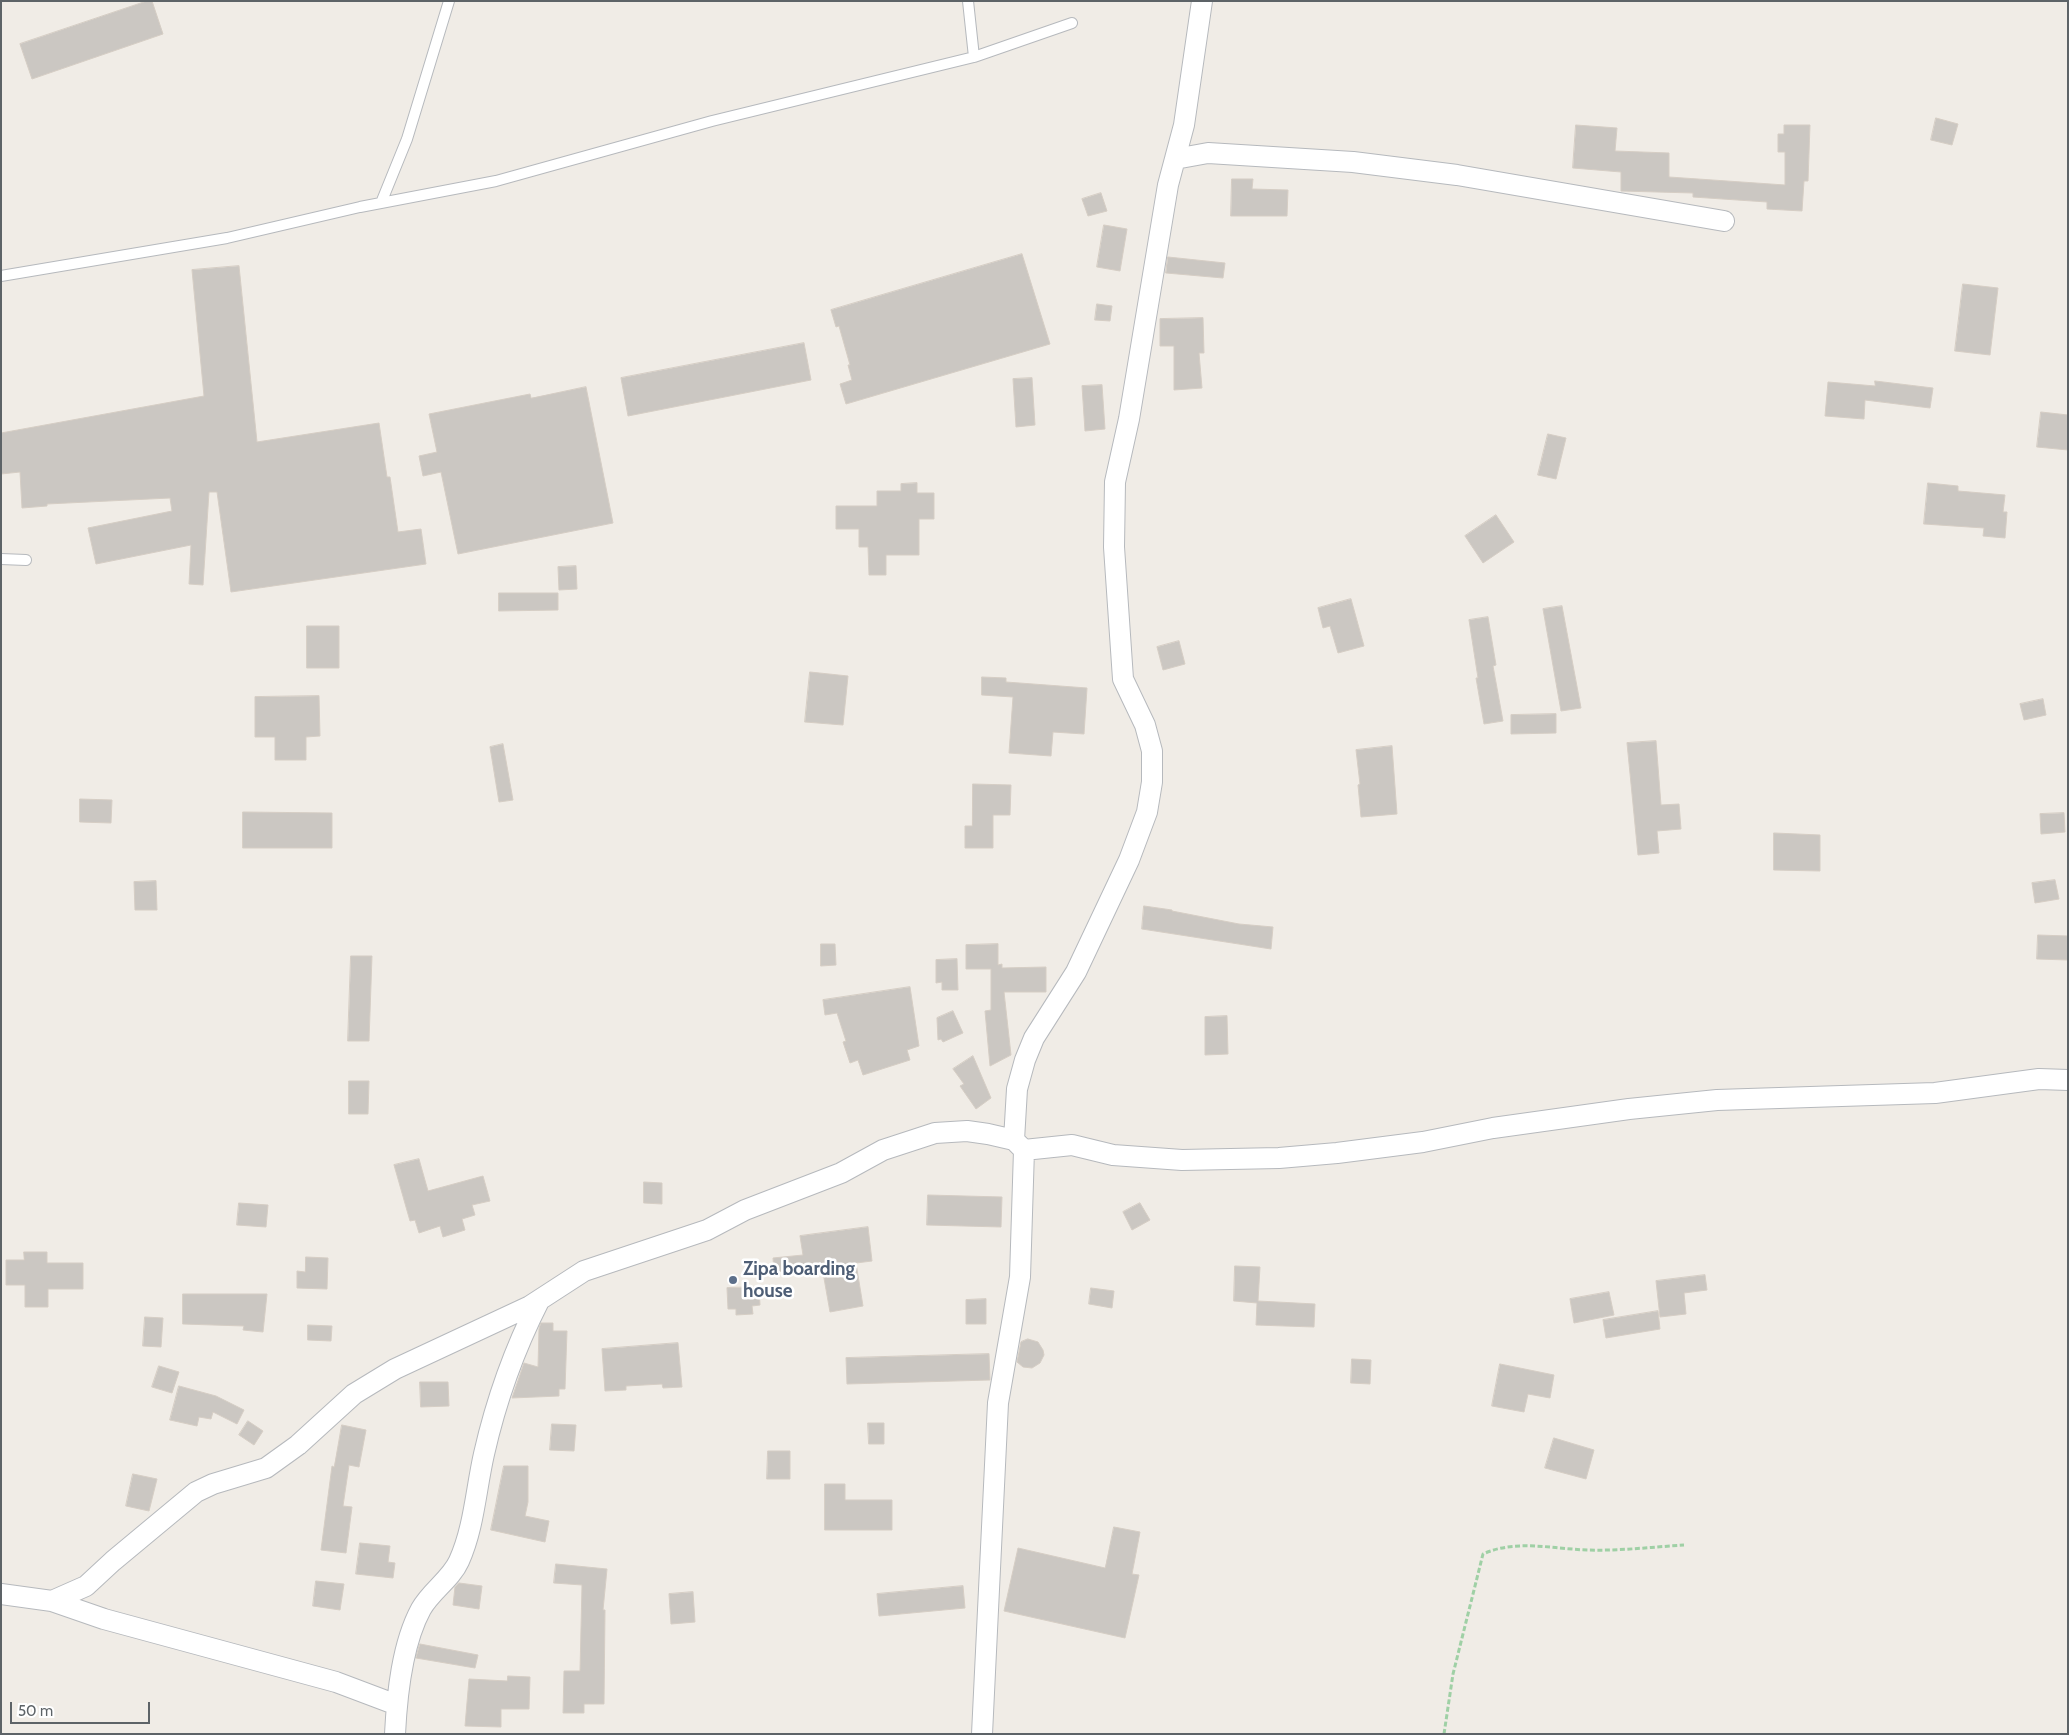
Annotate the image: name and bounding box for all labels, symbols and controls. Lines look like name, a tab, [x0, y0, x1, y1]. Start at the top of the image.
place label: Zipa boarding house	[743, 1258, 855, 1302]
marker: Zipa boarding house	[727, 1274, 739, 1286]
scale bar	[12, 1692, 152, 1724]
text: 50 m	[18, 1702, 53, 1720]

